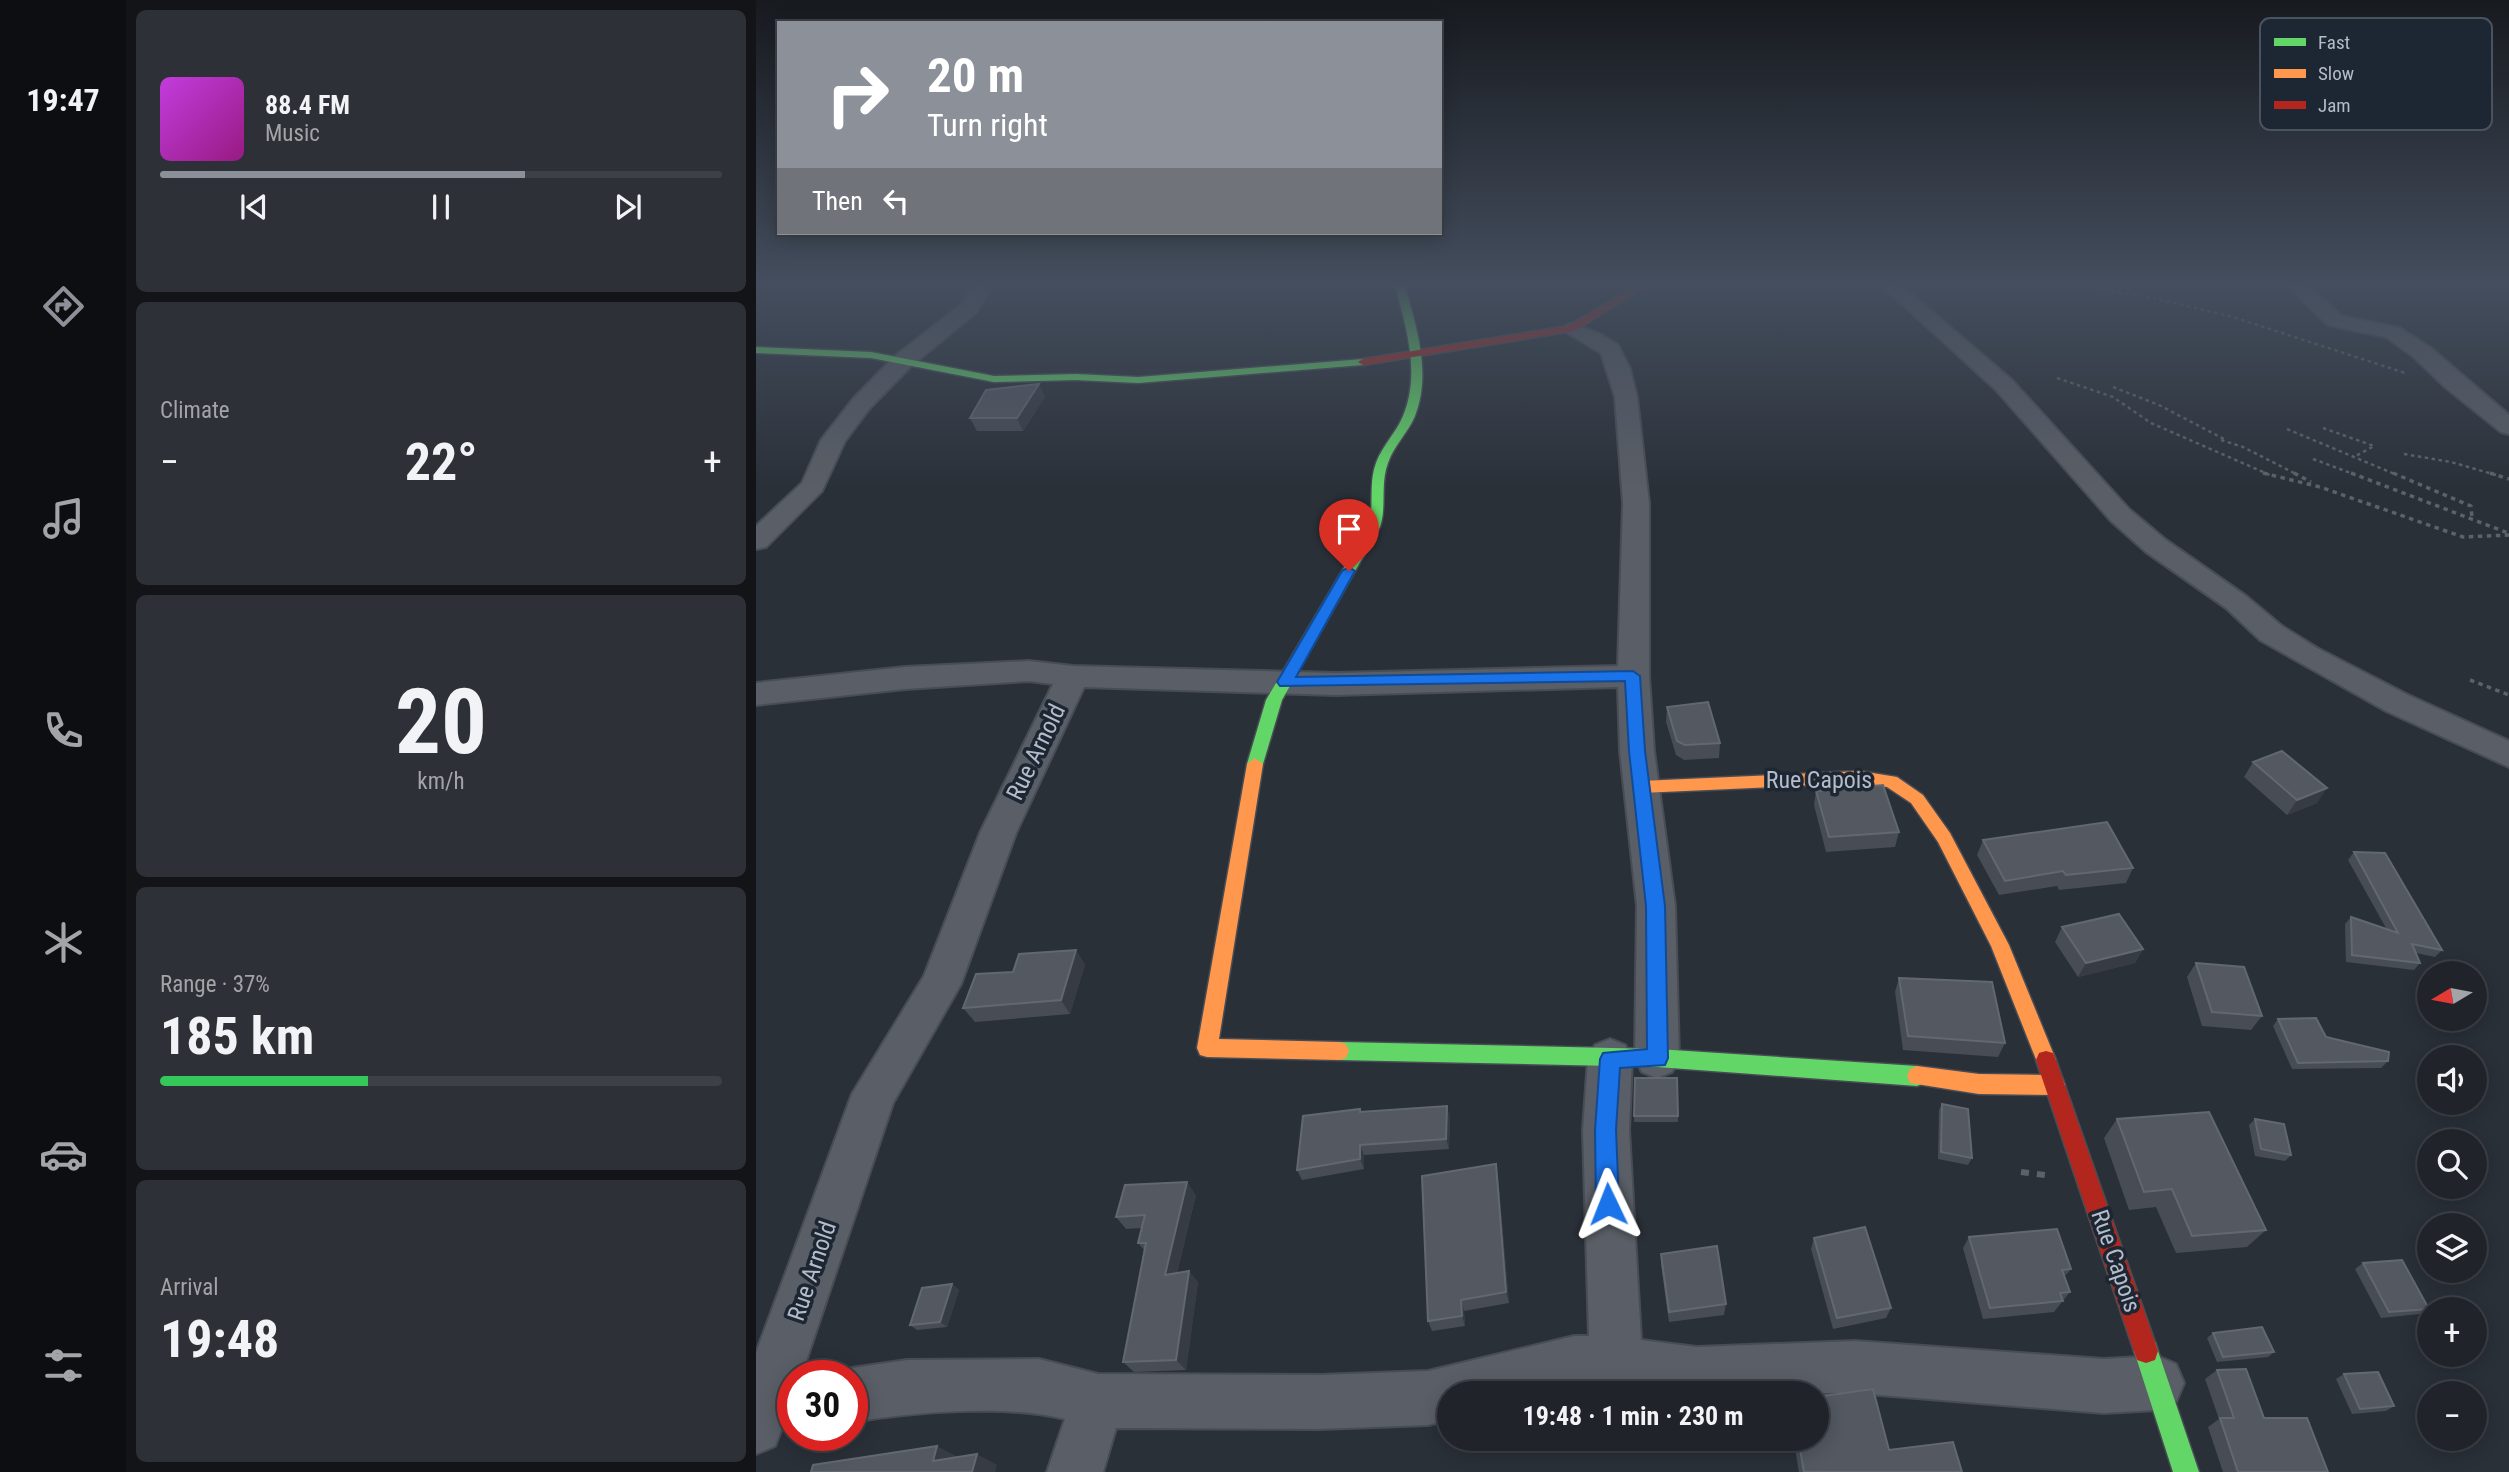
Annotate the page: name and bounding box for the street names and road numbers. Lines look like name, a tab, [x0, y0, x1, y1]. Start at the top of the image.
street label: Rue Arnold	[1001, 699, 1071, 805]
street label: Rue Capois	[1766, 766, 1872, 794]
street label: Rue Capois	[2085, 1206, 2147, 1316]
street label: Rue Arnold	[782, 1218, 842, 1324]

